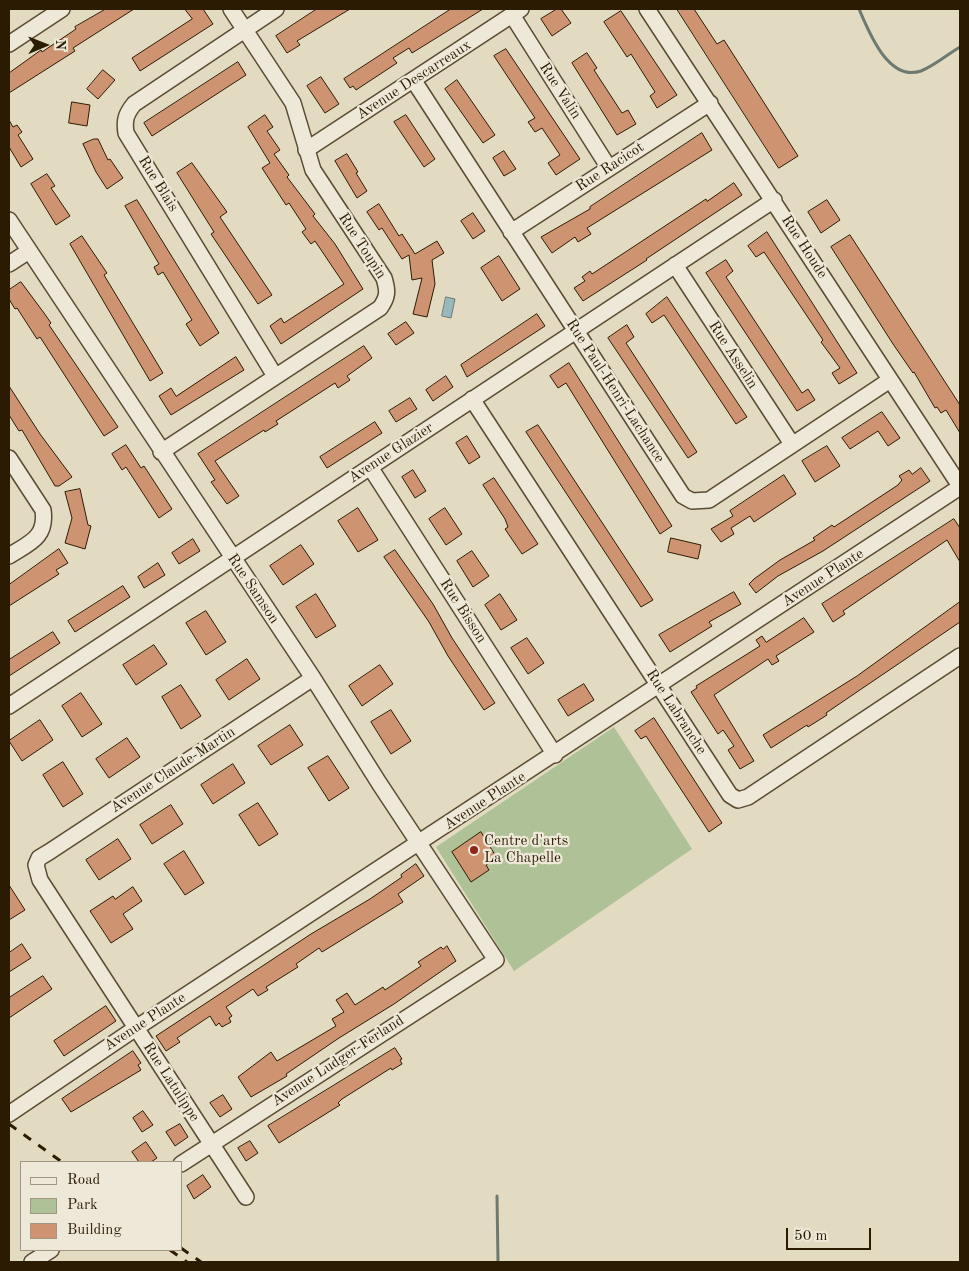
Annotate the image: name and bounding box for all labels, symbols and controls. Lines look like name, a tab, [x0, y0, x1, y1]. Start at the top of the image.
north arrow	[20, 20, 70, 70]
street label: Avenue Descarreaux	[353, 36, 475, 124]
text: N	[53, 39, 67, 50]
street label: Rue Valin	[535, 59, 585, 123]
street label: Rue Racicot	[572, 138, 648, 196]
street label: Rue Blais	[134, 153, 182, 215]
street label: Rue Toupin	[334, 210, 390, 282]
street label: Rue Houde	[777, 212, 831, 282]
street label: Rue Paul-Henri-Lachance	[562, 316, 668, 466]
street label: Rue Asselin	[704, 318, 762, 392]
street label: Avenue Glazier	[345, 419, 437, 487]
street label: Avenue Plante	[779, 545, 867, 611]
street label: Rue Samson	[223, 551, 283, 627]
street label: Rue Bisson	[436, 576, 490, 646]
street label: Rue Labranche	[642, 666, 710, 758]
street label: Avenue Claude-Martin	[107, 723, 239, 817]
street label: Avenue Plante	[441, 768, 529, 834]
place label: Centre d'arts La Chapelle	[484, 832, 568, 867]
marker: Centre d'arts La Chapelle	[468, 844, 480, 856]
street label: Avenue Plante	[101, 989, 189, 1055]
street label: Avenue Ludger-Ferland	[269, 1012, 407, 1110]
street label: Rue Latulippe	[139, 1039, 203, 1125]
legend	[20, 1161, 182, 1251]
text: Road	[67, 1173, 100, 1188]
text: Park	[67, 1198, 98, 1213]
scale bar	[789, 1218, 874, 1250]
text: Building	[67, 1223, 122, 1238]
text: 50 m	[794, 1229, 828, 1244]

